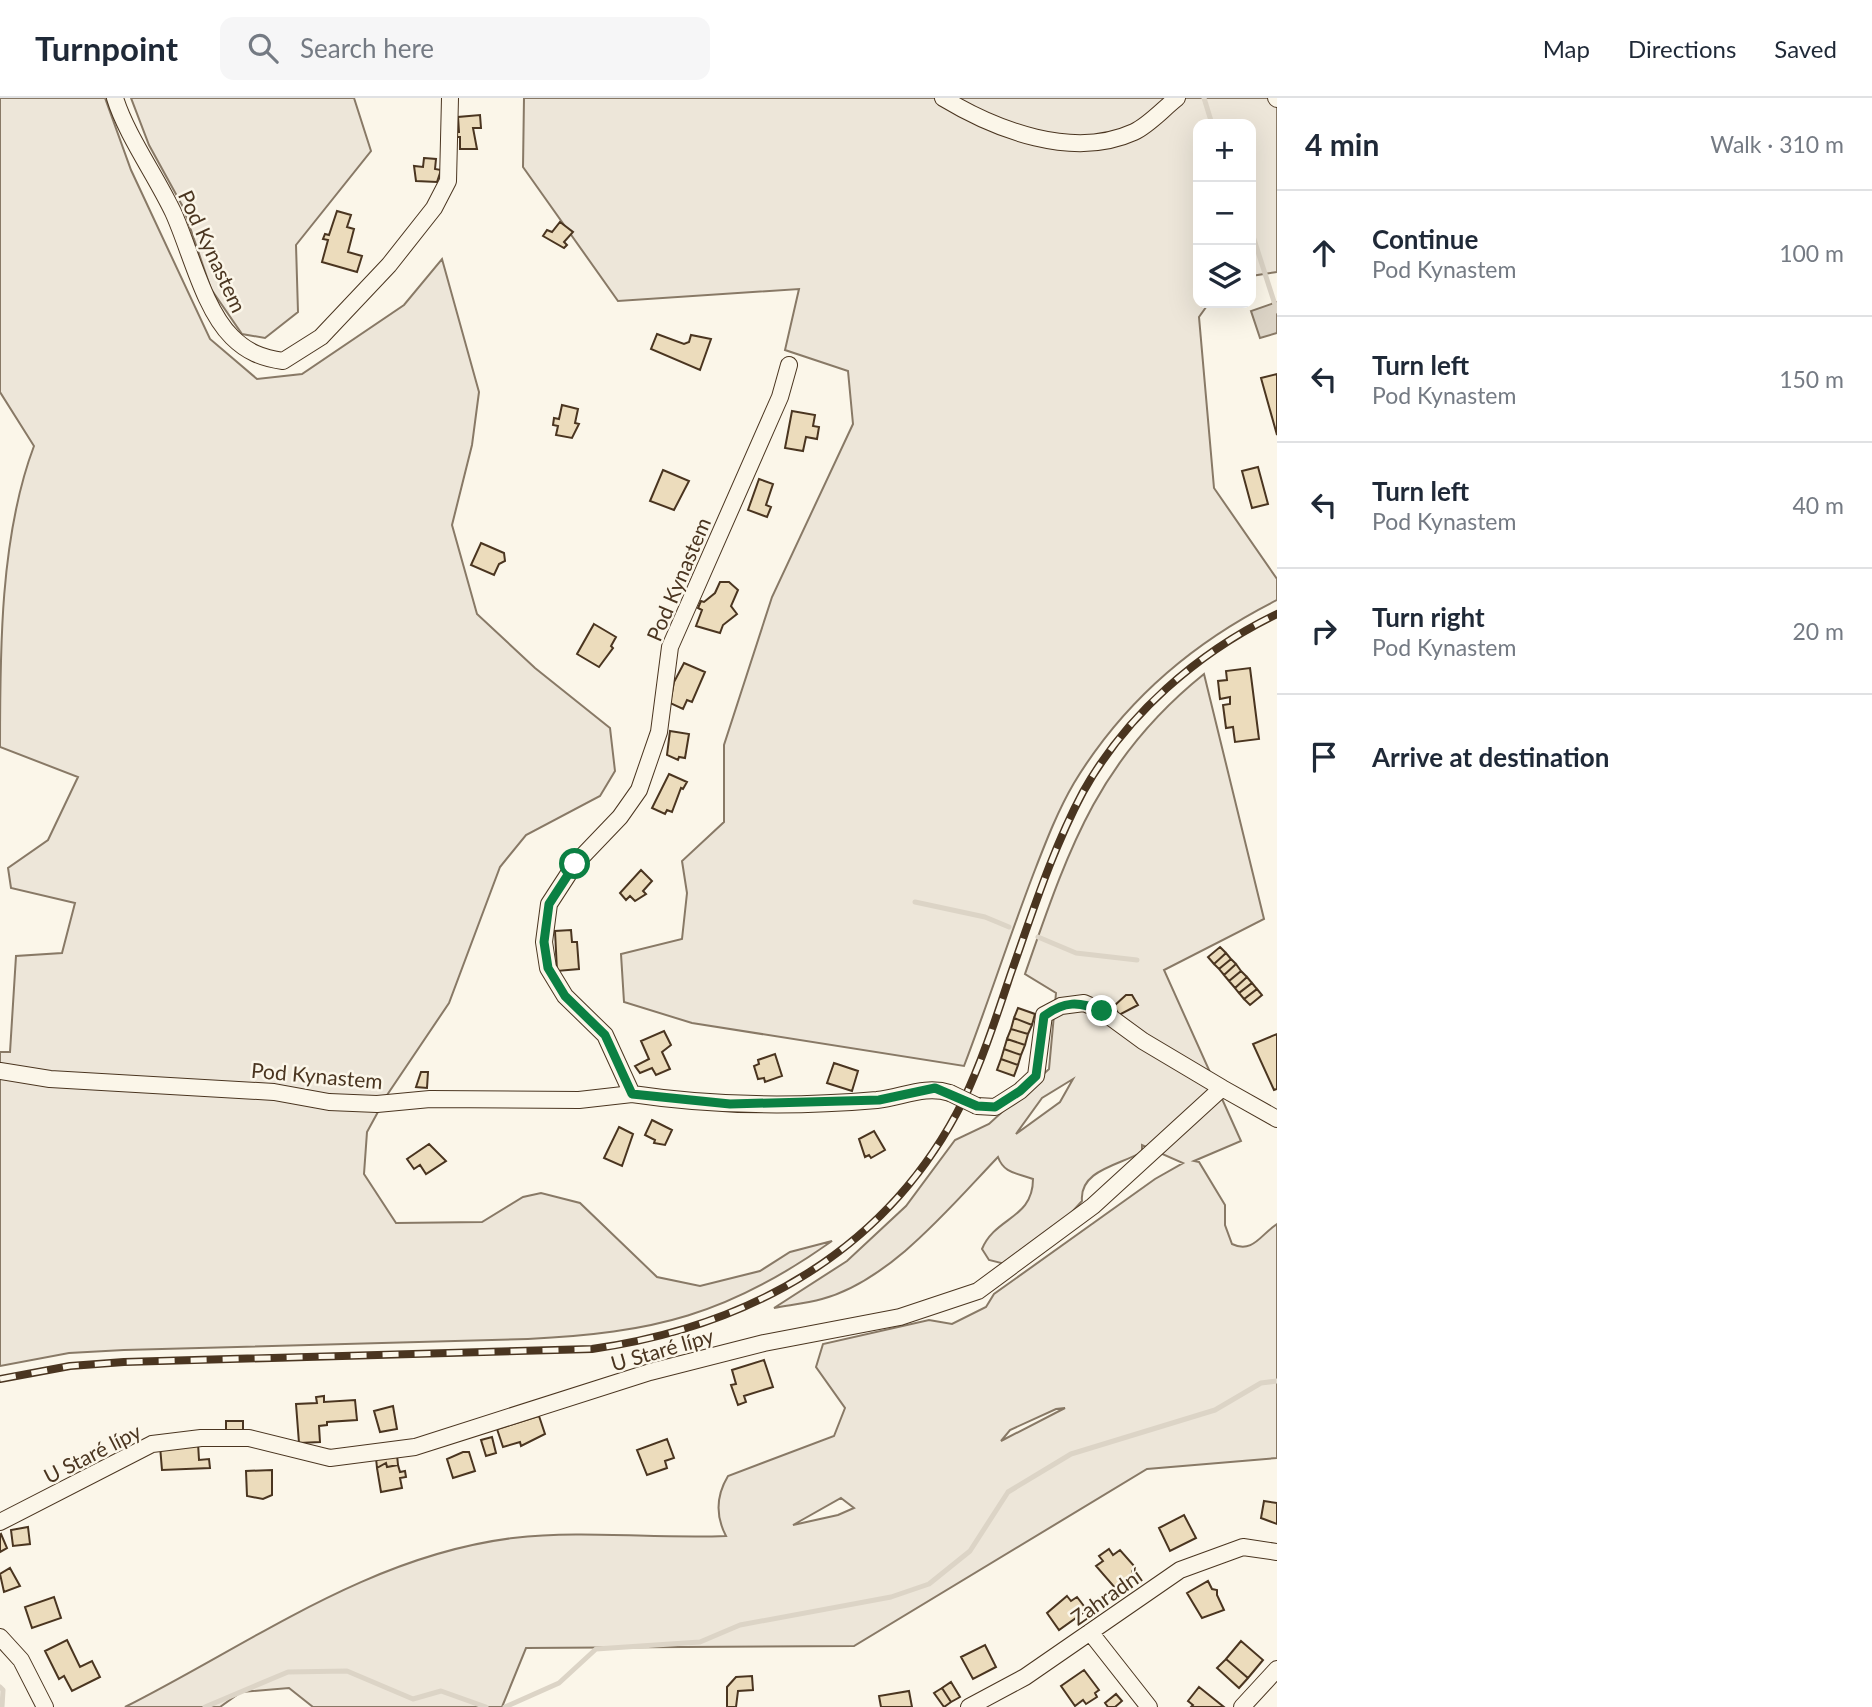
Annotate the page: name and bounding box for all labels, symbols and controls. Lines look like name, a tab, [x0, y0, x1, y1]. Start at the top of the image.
search box	[220, 17, 710, 80]
text: Turnpoint	[35, 28, 178, 68]
icon: search	[244, 29, 282, 67]
text: Search here	[300, 32, 434, 64]
text: Map	[1543, 34, 1590, 63]
text: Directions	[1628, 34, 1736, 63]
text: Saved	[1774, 34, 1837, 63]
map controls	[1193, 119, 1256, 308]
button: +	[1193, 119, 1256, 182]
text: 4 min	[1305, 126, 1379, 162]
text: Walk · 310 m	[1710, 130, 1844, 158]
button: −	[1193, 182, 1256, 245]
street label: Pod Kynastem	[174, 186, 252, 316]
text: Continue	[1372, 223, 1478, 255]
icon: ahead	[1305, 234, 1343, 272]
text: 100 m	[1779, 239, 1844, 267]
button: layers	[1193, 245, 1256, 308]
text: Pod Kynastem	[1372, 255, 1516, 283]
text: Turn left	[1372, 349, 1469, 381]
icon: left	[1305, 360, 1343, 398]
text: 150 m	[1779, 365, 1844, 393]
text: Pod Kynastem	[1372, 381, 1516, 409]
text: Turn left	[1372, 475, 1469, 507]
icon: left	[1305, 486, 1343, 524]
text: 40 m	[1793, 491, 1844, 519]
text: Pod Kynastem	[1372, 507, 1516, 535]
street label: Pod Kynastem	[641, 513, 715, 645]
text: Turn right	[1372, 601, 1485, 633]
icon: right	[1305, 612, 1343, 650]
text: 20 m	[1793, 617, 1844, 645]
text: Pod Kynastem	[1372, 633, 1516, 661]
icon: arrive	[1305, 738, 1343, 776]
text: Arrive at destination	[1372, 741, 1609, 773]
route start	[559, 848, 590, 879]
route end	[1086, 995, 1117, 1026]
street label: Pod Kynastem	[250, 1057, 384, 1093]
street label: U Staré lípy	[608, 1322, 716, 1376]
street label: U Staré lípy	[39, 1418, 145, 1488]
street label: Zahradní	[1066, 1562, 1147, 1630]

